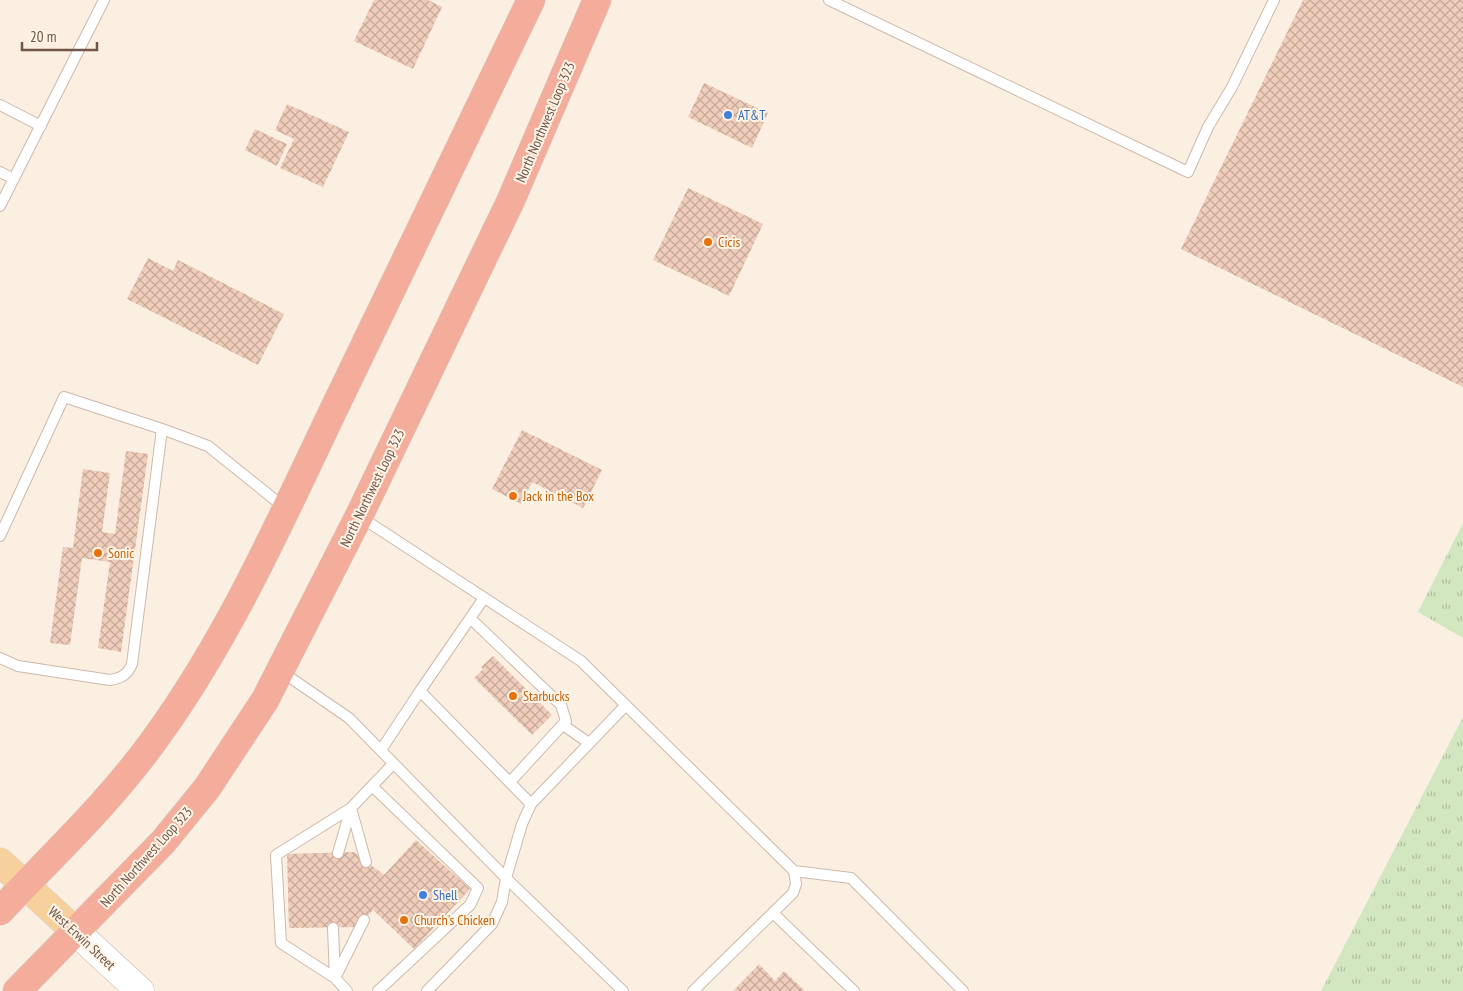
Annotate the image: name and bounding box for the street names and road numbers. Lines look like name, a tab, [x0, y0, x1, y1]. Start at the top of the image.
street label: North Northwest Loop 323	[511, 59, 579, 185]
street label: North Northwest Loop 323	[336, 426, 408, 550]
street label: North Northwest Loop 323	[96, 803, 196, 911]
street label: West Erwin Street	[45, 902, 119, 974]

